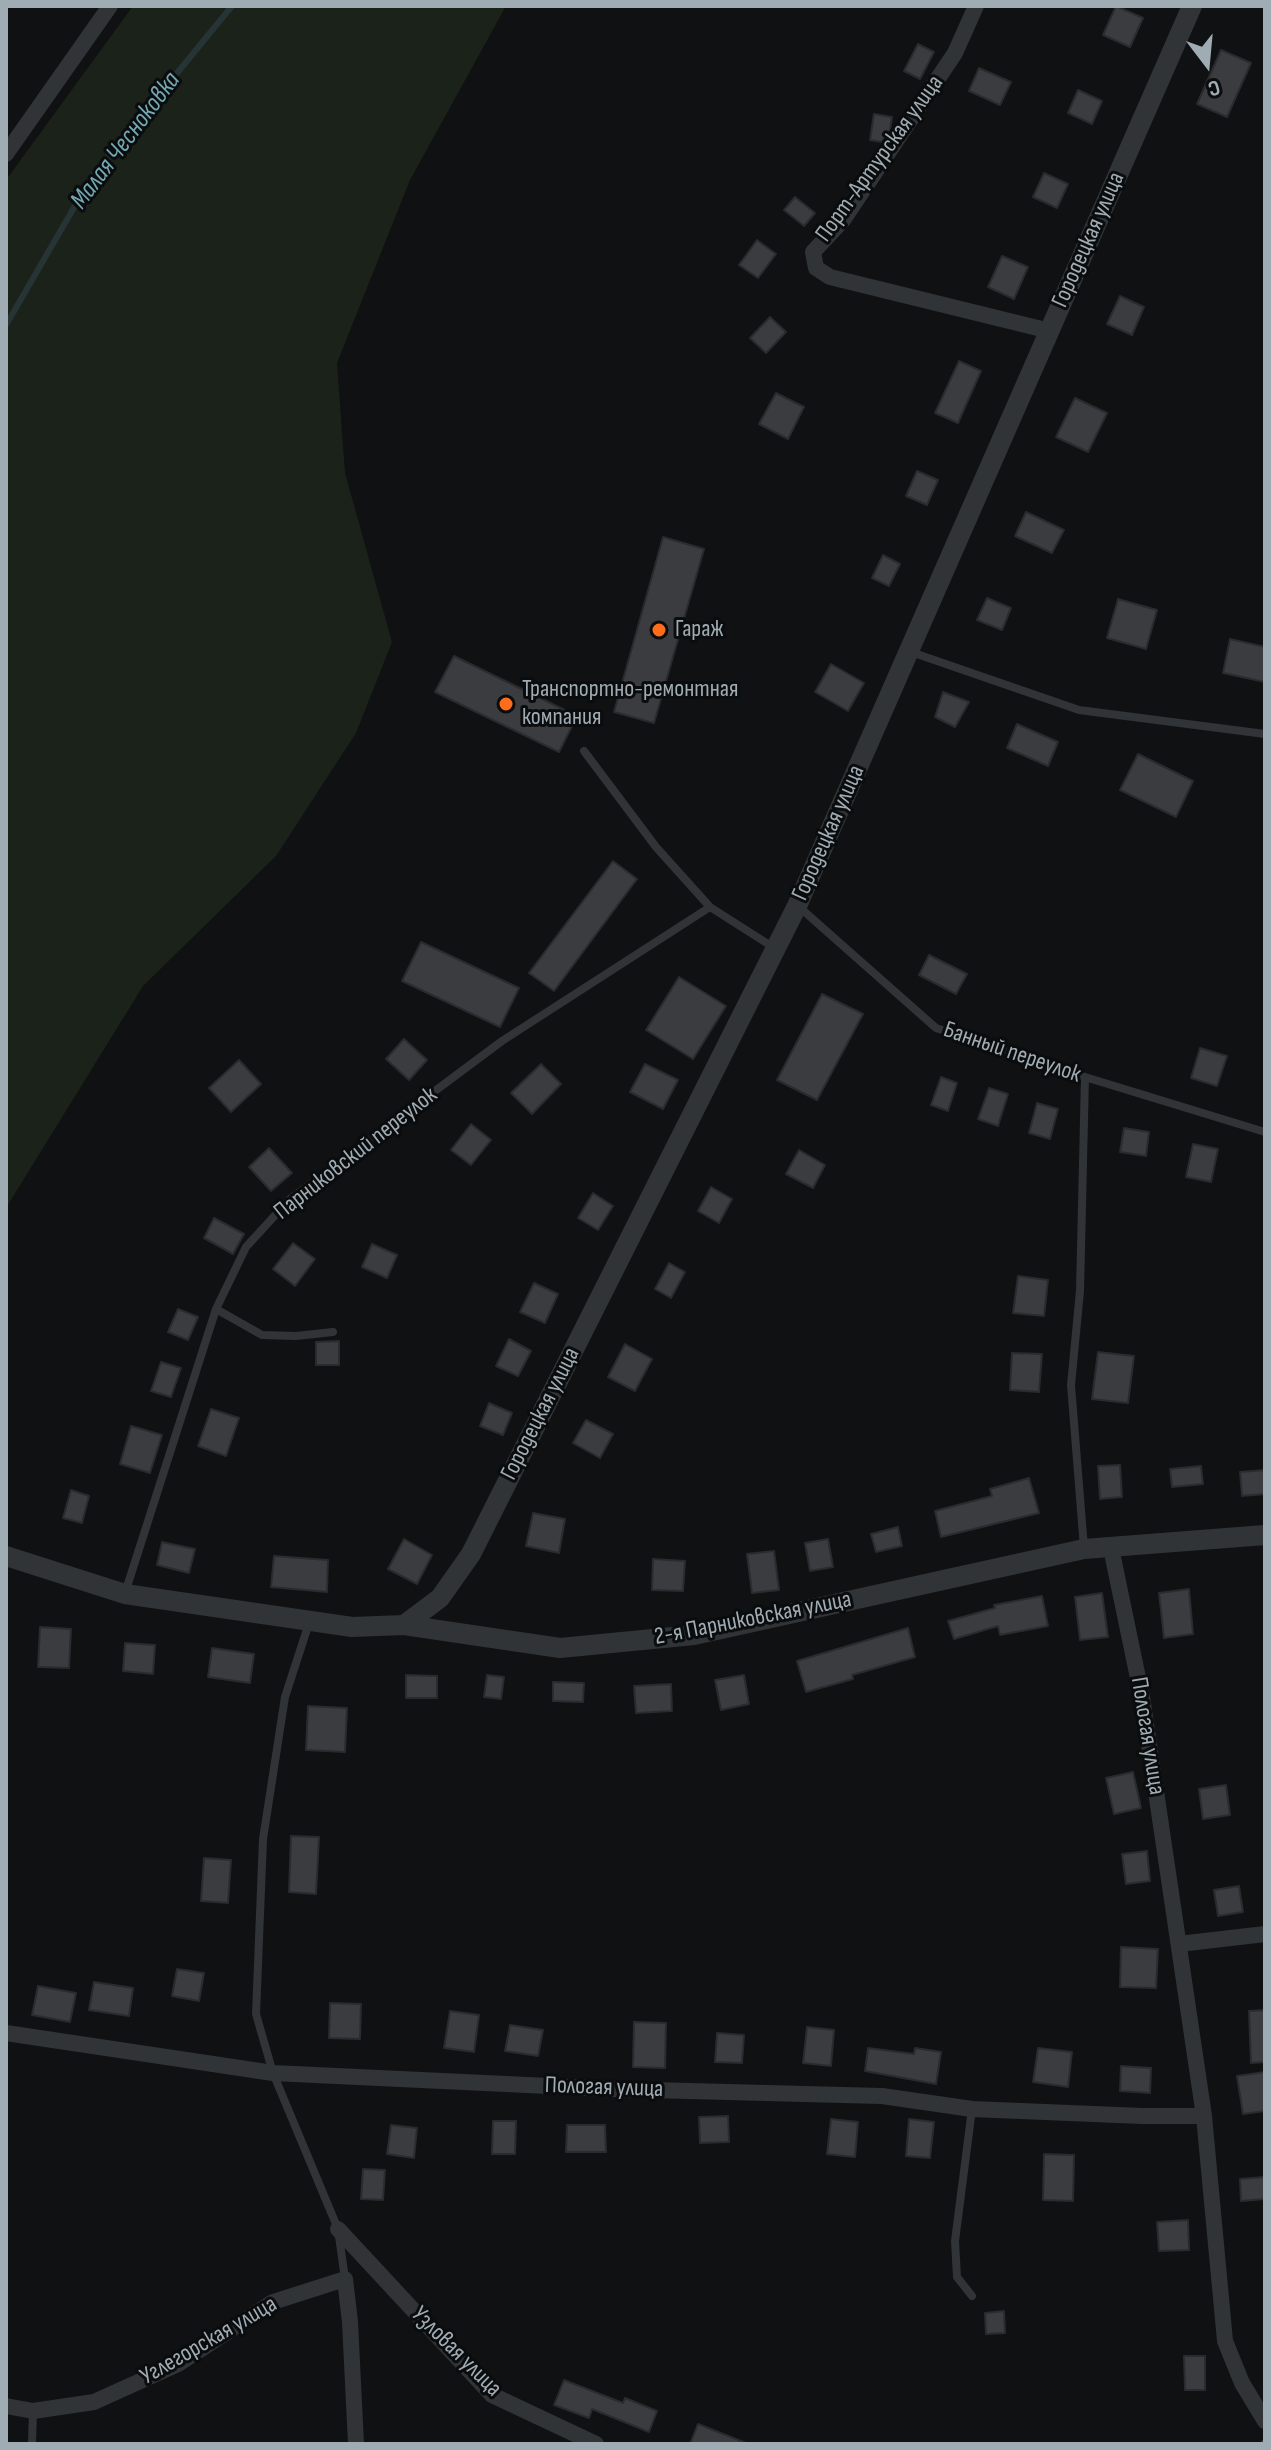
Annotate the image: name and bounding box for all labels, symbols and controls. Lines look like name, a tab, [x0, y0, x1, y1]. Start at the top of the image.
north arrow	[1167, 24, 1247, 104]
water label: Малая Чесноковка	[64, 66, 188, 216]
street label: Порт-Артурская улица	[810, 70, 950, 248]
text: С	[1205, 73, 1223, 102]
street label: Городецкая улица	[1046, 168, 1132, 312]
place label: Гараж	[675, 616, 723, 644]
marker: Гараж	[650, 621, 668, 639]
place label: Транспортно-ремонтная компания	[522, 676, 738, 732]
marker: Транспортно-ремонтная компания	[497, 695, 515, 713]
street label: Городецкая улица	[786, 761, 872, 905]
street label: Банный переулок	[940, 1016, 1084, 1090]
street label: Парниковский переулок	[269, 1081, 443, 1227]
street label: Городецкая улица	[495, 1343, 587, 1485]
street label: 2-я Парниковская улица	[652, 1586, 854, 1652]
street label: Пологая улица	[1123, 1675, 1171, 1797]
street label: Пологая улица	[544, 2072, 664, 2104]
street label: Углегорская улица	[136, 2290, 282, 2392]
street label: Узловая улица	[405, 2301, 507, 2403]

